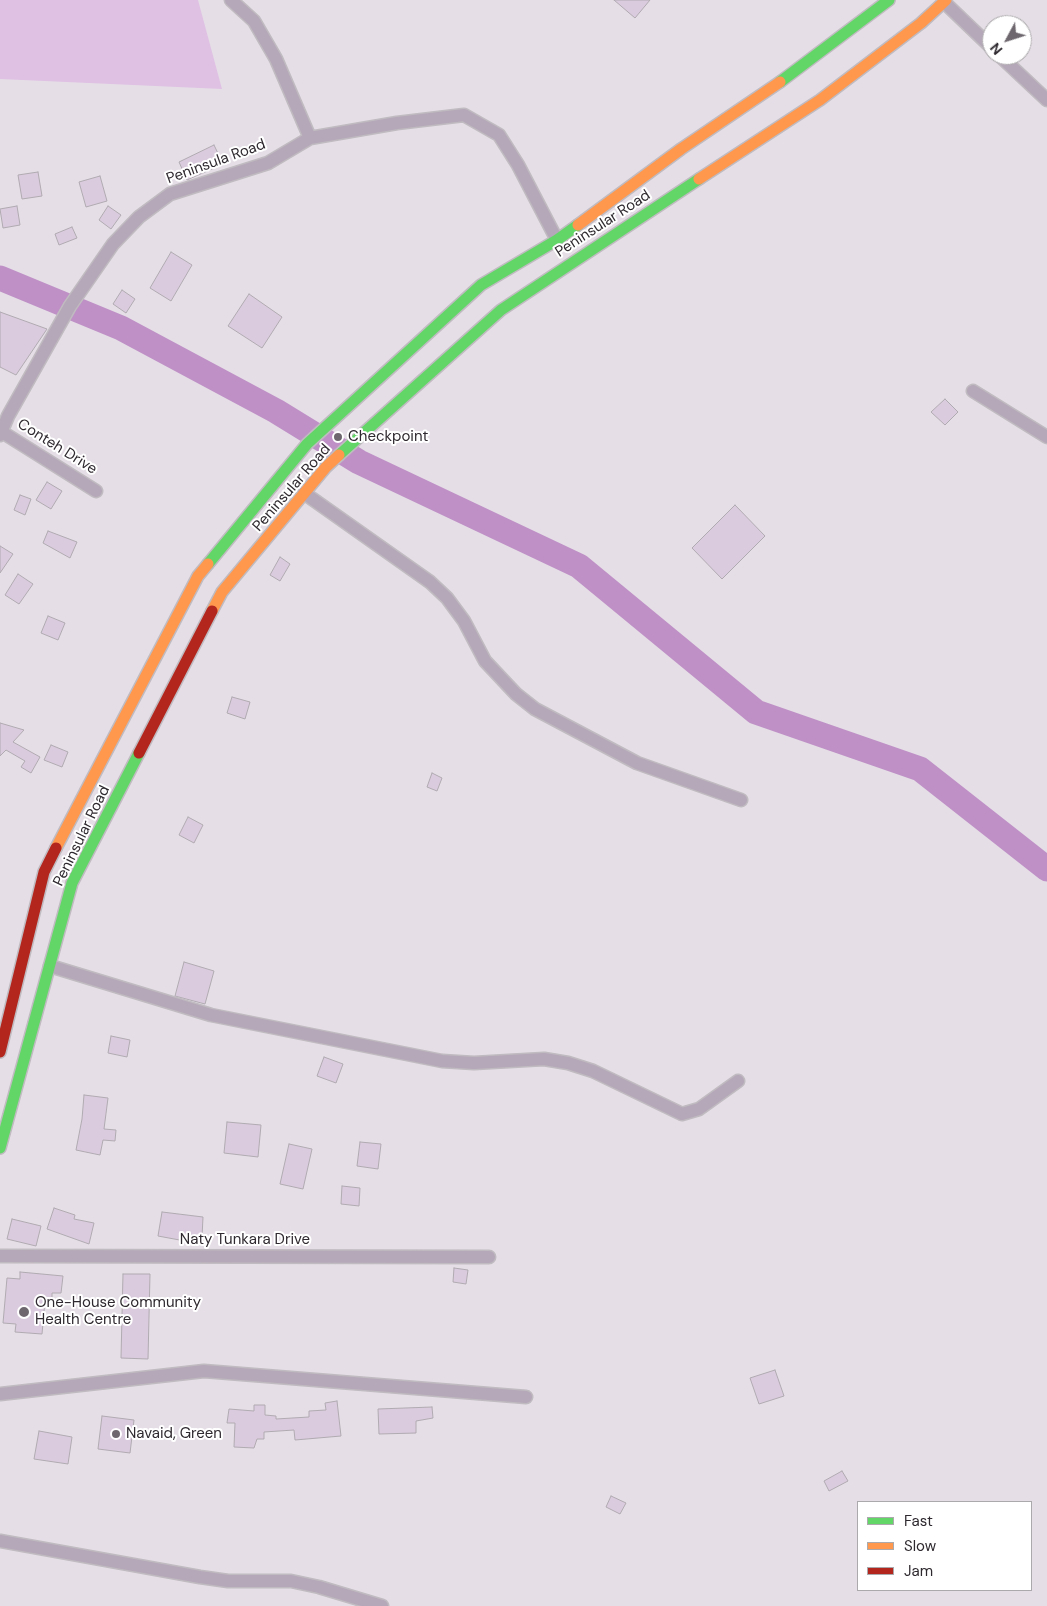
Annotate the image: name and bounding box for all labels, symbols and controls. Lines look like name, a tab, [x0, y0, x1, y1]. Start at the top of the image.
north arrow	[982, 15, 1032, 65]
text: N	[986, 39, 1006, 59]
street label: Peninsula Road	[164, 136, 268, 188]
street label: Peninsular Road	[552, 187, 654, 261]
street label: Conteh Drive	[14, 415, 100, 479]
place label: Checkpoint	[348, 428, 428, 446]
marker: Checkpoint	[332, 431, 344, 443]
street label: Peninsular Road	[249, 441, 335, 535]
street label: Peninsular Road	[50, 783, 114, 889]
street label: Naty Tunkara Drive	[180, 1231, 310, 1249]
place label: One-House Community Health Centre	[35, 1294, 201, 1329]
marker: One-House Community Health Centre	[17, 1305, 31, 1319]
place label: Navaid, Green	[126, 1425, 222, 1443]
marker: Navaid, Green	[110, 1428, 122, 1440]
legend	[857, 1501, 1032, 1591]
text: Fast	[904, 1511, 933, 1531]
text: Slow	[904, 1536, 936, 1556]
text: Jam	[904, 1561, 933, 1581]

